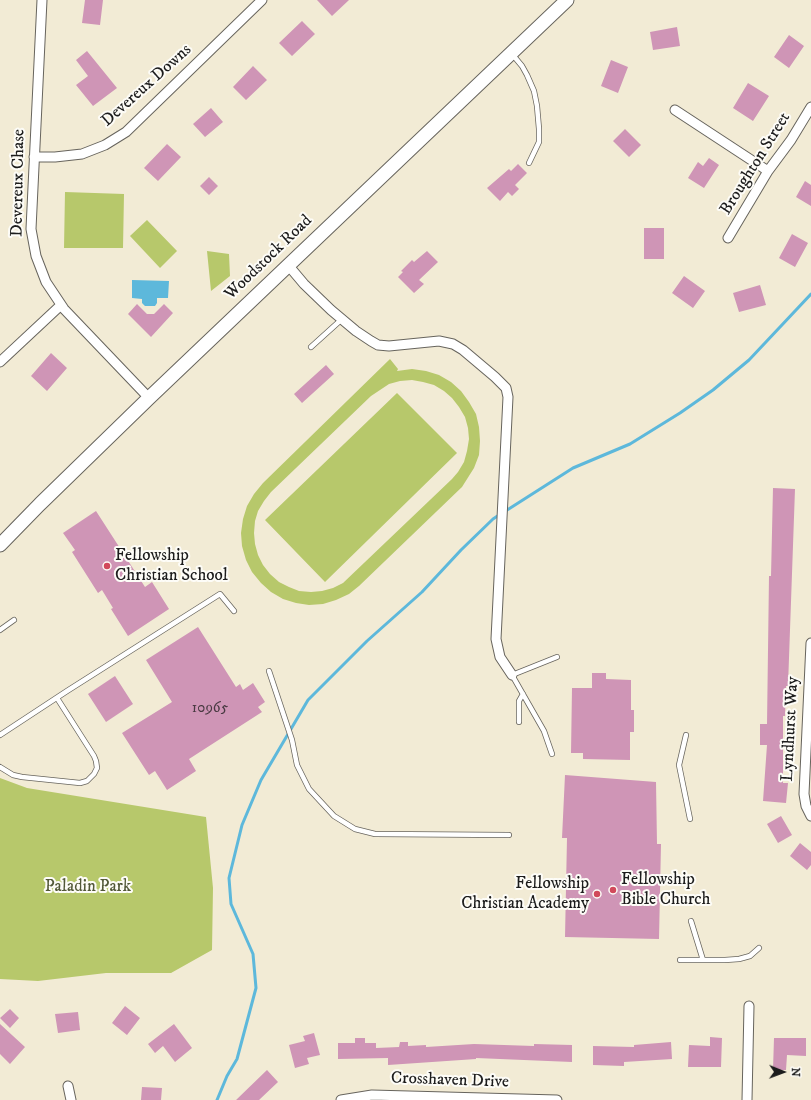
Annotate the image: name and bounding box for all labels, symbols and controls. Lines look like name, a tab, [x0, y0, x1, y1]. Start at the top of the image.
street label: Devereux Downs	[98, 40, 196, 132]
street label: Broughton Street	[716, 109, 796, 219]
street label: Devereux Chase	[8, 129, 30, 237]
street label: Woodstock Road	[221, 211, 317, 305]
place label: Fellowship Christian School	[115, 546, 228, 586]
marker: Fellowship Christian School	[102, 561, 112, 571]
street label: Lyndhurst Way	[778, 676, 804, 782]
house number: 10965	[192, 700, 228, 718]
place label: Fellowship Bible Church	[621, 870, 711, 910]
place label: Fellowship Christian Academy	[461, 874, 589, 914]
park label: Paladin Park	[45, 877, 131, 897]
marker: Fellowship Bible Church	[608, 885, 618, 895]
marker: Fellowship Christian Academy	[592, 889, 602, 899]
north arrow	[763, 1052, 803, 1092]
text: N	[788, 1068, 802, 1077]
street label: Crosshaven Drive	[391, 1069, 509, 1093]

